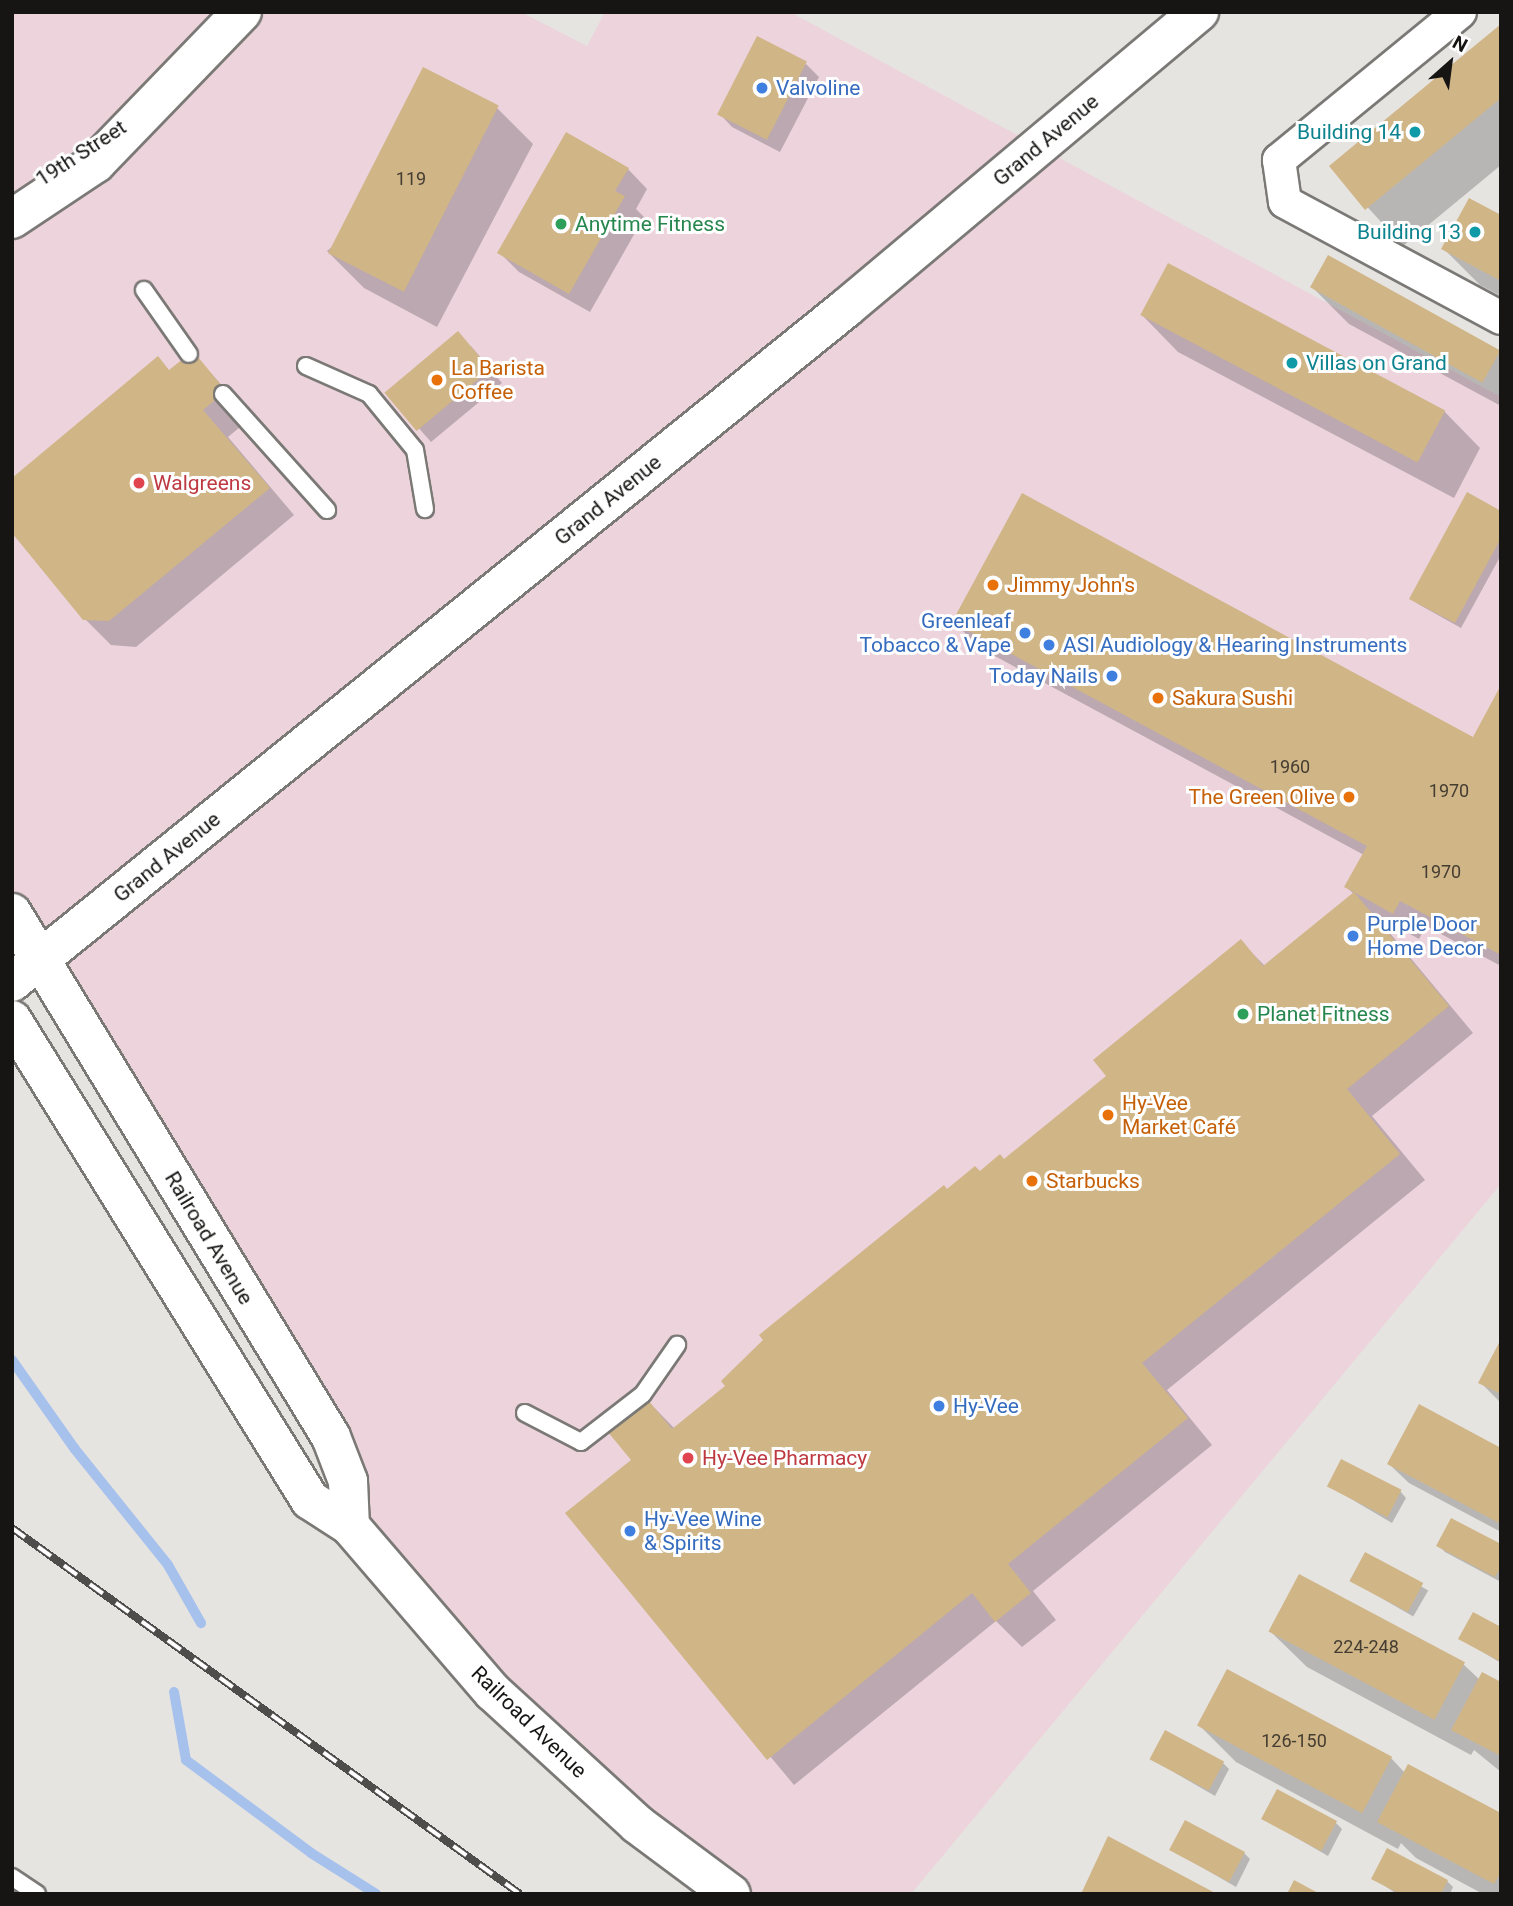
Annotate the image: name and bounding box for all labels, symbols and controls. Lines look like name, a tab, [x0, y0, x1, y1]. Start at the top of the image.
north arrow	[1415, 28, 1485, 98]
text: N	[1449, 31, 1471, 57]
place label: Valvoline	[776, 75, 860, 101]
marker: Valvoline	[754, 80, 770, 96]
street label: Grand Avenue	[988, 89, 1104, 191]
street label: 19th Street	[31, 114, 131, 192]
place label: Building 14	[1297, 119, 1401, 145]
marker: Building 14	[1407, 124, 1423, 140]
house number: 119	[396, 168, 426, 190]
place label: Anytime Fitness	[575, 211, 725, 237]
marker: Anytime Fitness	[553, 216, 569, 232]
place label: Building 13	[1357, 219, 1461, 245]
marker: Building 13	[1467, 224, 1483, 240]
place label: Villas on Grand	[1306, 350, 1447, 376]
place label: La Barista Coffee	[451, 355, 545, 405]
marker: Villas on Grand	[1284, 355, 1300, 371]
marker: La Barista Coffee	[429, 372, 445, 388]
street label: Grand Avenue	[550, 449, 666, 551]
place label: Walgreens	[153, 470, 251, 496]
marker: Walgreens	[131, 475, 147, 491]
place label: Jimmy John's	[1007, 572, 1135, 598]
marker: Jimmy John's	[985, 577, 1001, 593]
place label: Greenleaf Tobacco & Vape	[860, 608, 1011, 658]
marker: Greenleaf Tobacco & Vape	[1017, 625, 1033, 641]
place label: ASI Audiology & Hearing Instruments	[1063, 632, 1407, 658]
marker: ASI Audiology & Hearing Instruments	[1041, 637, 1057, 653]
place label: Today Nails	[989, 663, 1098, 689]
marker: Today Nails	[1104, 668, 1120, 684]
place label: Sakura Sushi	[1172, 685, 1293, 711]
marker: Sakura Sushi	[1150, 690, 1166, 706]
house number: 1960	[1270, 756, 1310, 778]
house number: 1970	[1429, 780, 1469, 802]
place label: The Green Olive	[1188, 784, 1335, 810]
marker: The Green Olive	[1341, 789, 1357, 805]
street label: Grand Avenue	[109, 806, 225, 908]
house number: 1970	[1421, 861, 1461, 883]
place label: Purple Door Home Decor	[1367, 911, 1484, 961]
marker: Purple Door Home Decor	[1345, 928, 1361, 944]
place label: Planet Fitness	[1257, 1001, 1390, 1027]
marker: Planet Fitness	[1235, 1006, 1251, 1022]
place label: Hy-Vee Market Café	[1122, 1090, 1236, 1140]
marker: Hy-Vee Market Café	[1100, 1107, 1116, 1123]
street label: Railroad Avenue	[159, 1167, 259, 1309]
place label: Starbucks	[1046, 1168, 1140, 1194]
marker: Starbucks	[1024, 1173, 1040, 1189]
place label: Hy-Vee	[953, 1393, 1019, 1419]
marker: Hy-Vee	[931, 1398, 947, 1414]
place label: Hy-Vee Pharmacy	[702, 1445, 867, 1471]
marker: Hy-Vee Pharmacy	[680, 1450, 696, 1466]
place label: Hy-Vee Wine & Spirits	[644, 1506, 762, 1556]
marker: Hy-Vee Wine & Spirits	[622, 1523, 638, 1539]
house number: 224-248	[1333, 1636, 1399, 1658]
street label: Railroad Avenue	[466, 1661, 592, 1783]
house number: 126-150	[1261, 1730, 1327, 1752]

